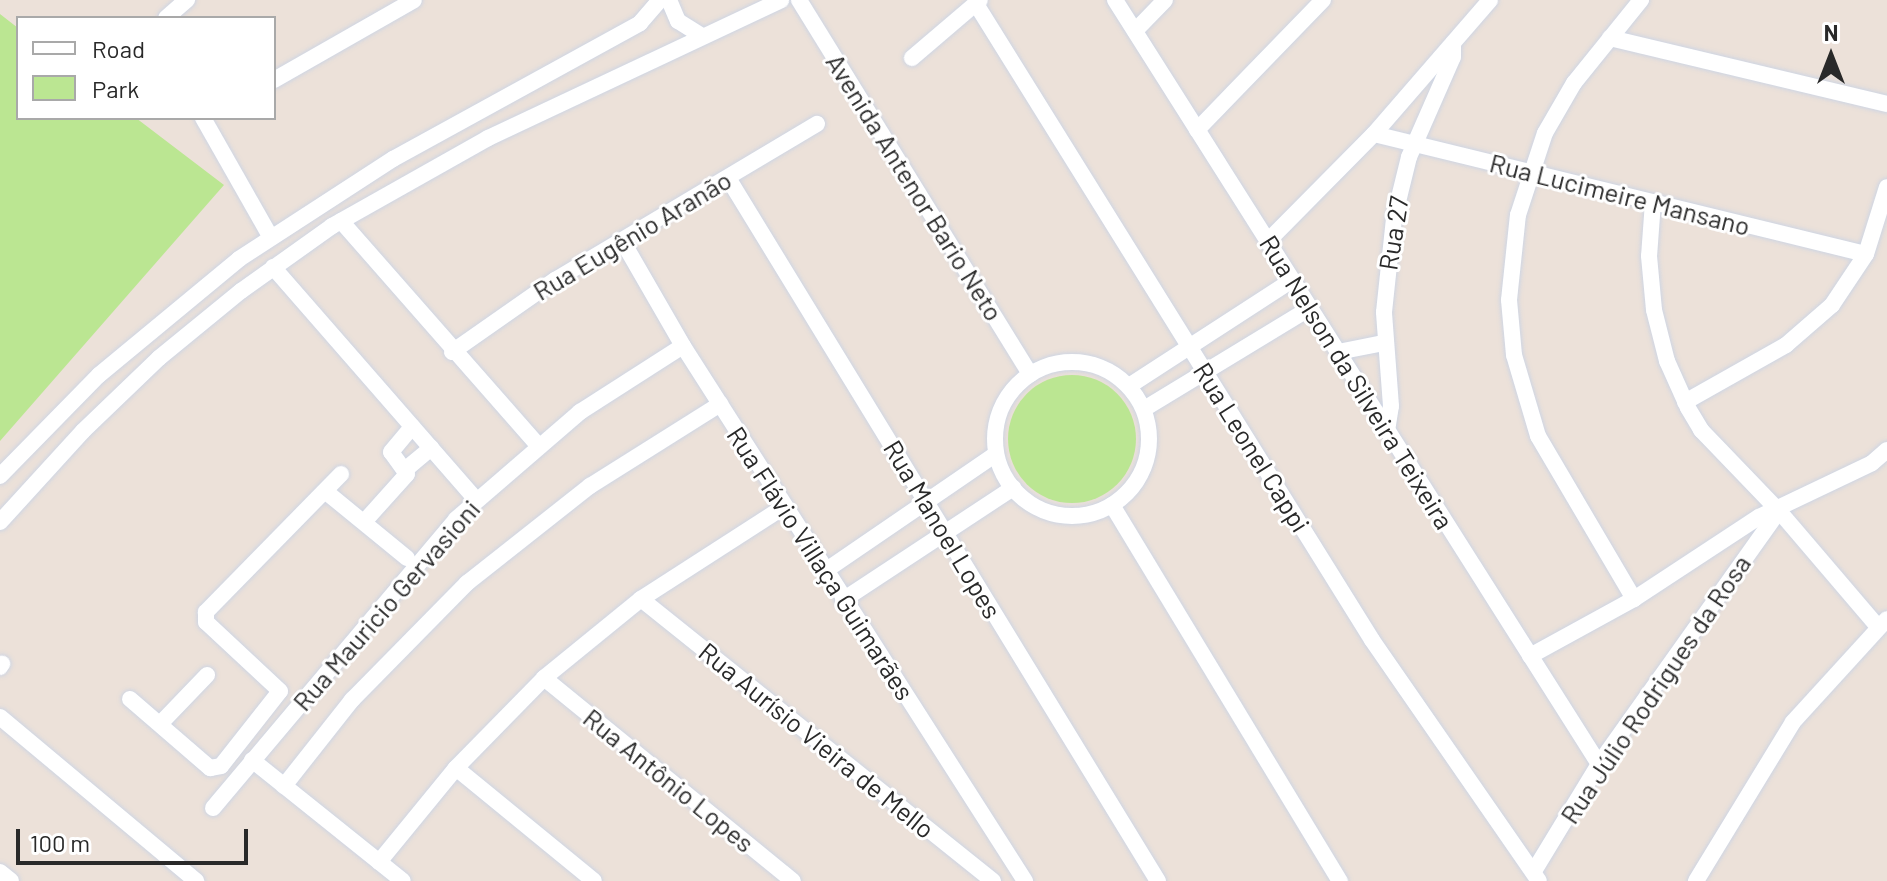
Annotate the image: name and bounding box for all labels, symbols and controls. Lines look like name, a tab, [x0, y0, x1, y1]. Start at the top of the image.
legend	[16, 16, 276, 120]
north arrow	[1791, 16, 1871, 96]
text: N	[1824, 19, 1838, 45]
text: Road	[92, 34, 145, 63]
street label: Avenida Antenor Bario Neto	[820, 48, 1010, 326]
text: Park	[92, 74, 139, 103]
street label: Rua Lucimeire Mansano	[1487, 147, 1753, 241]
street label: Rua Eugênio Aranão	[527, 164, 737, 306]
street label: Rua 27	[1372, 194, 1414, 272]
street label: Rua Nelson da Silveira Teixeira	[1253, 229, 1461, 535]
street label: Rua Leonel Cappi	[1187, 356, 1317, 538]
street label: Rua Flávio Villaça Guimarães	[721, 420, 921, 706]
street label: Rua Manoel Lopes	[877, 434, 1009, 624]
street label: Rua Mauricio Gervasioni	[286, 493, 486, 717]
street label: Rua Júlio Rodrigues da Rosa	[1553, 549, 1757, 829]
street label: Rua Aurísio Vieira de Mello	[693, 635, 941, 845]
street label: Rua Antônio Lopes	[577, 702, 761, 858]
scale bar	[20, 813, 252, 863]
text: 100 m	[30, 828, 90, 857]

